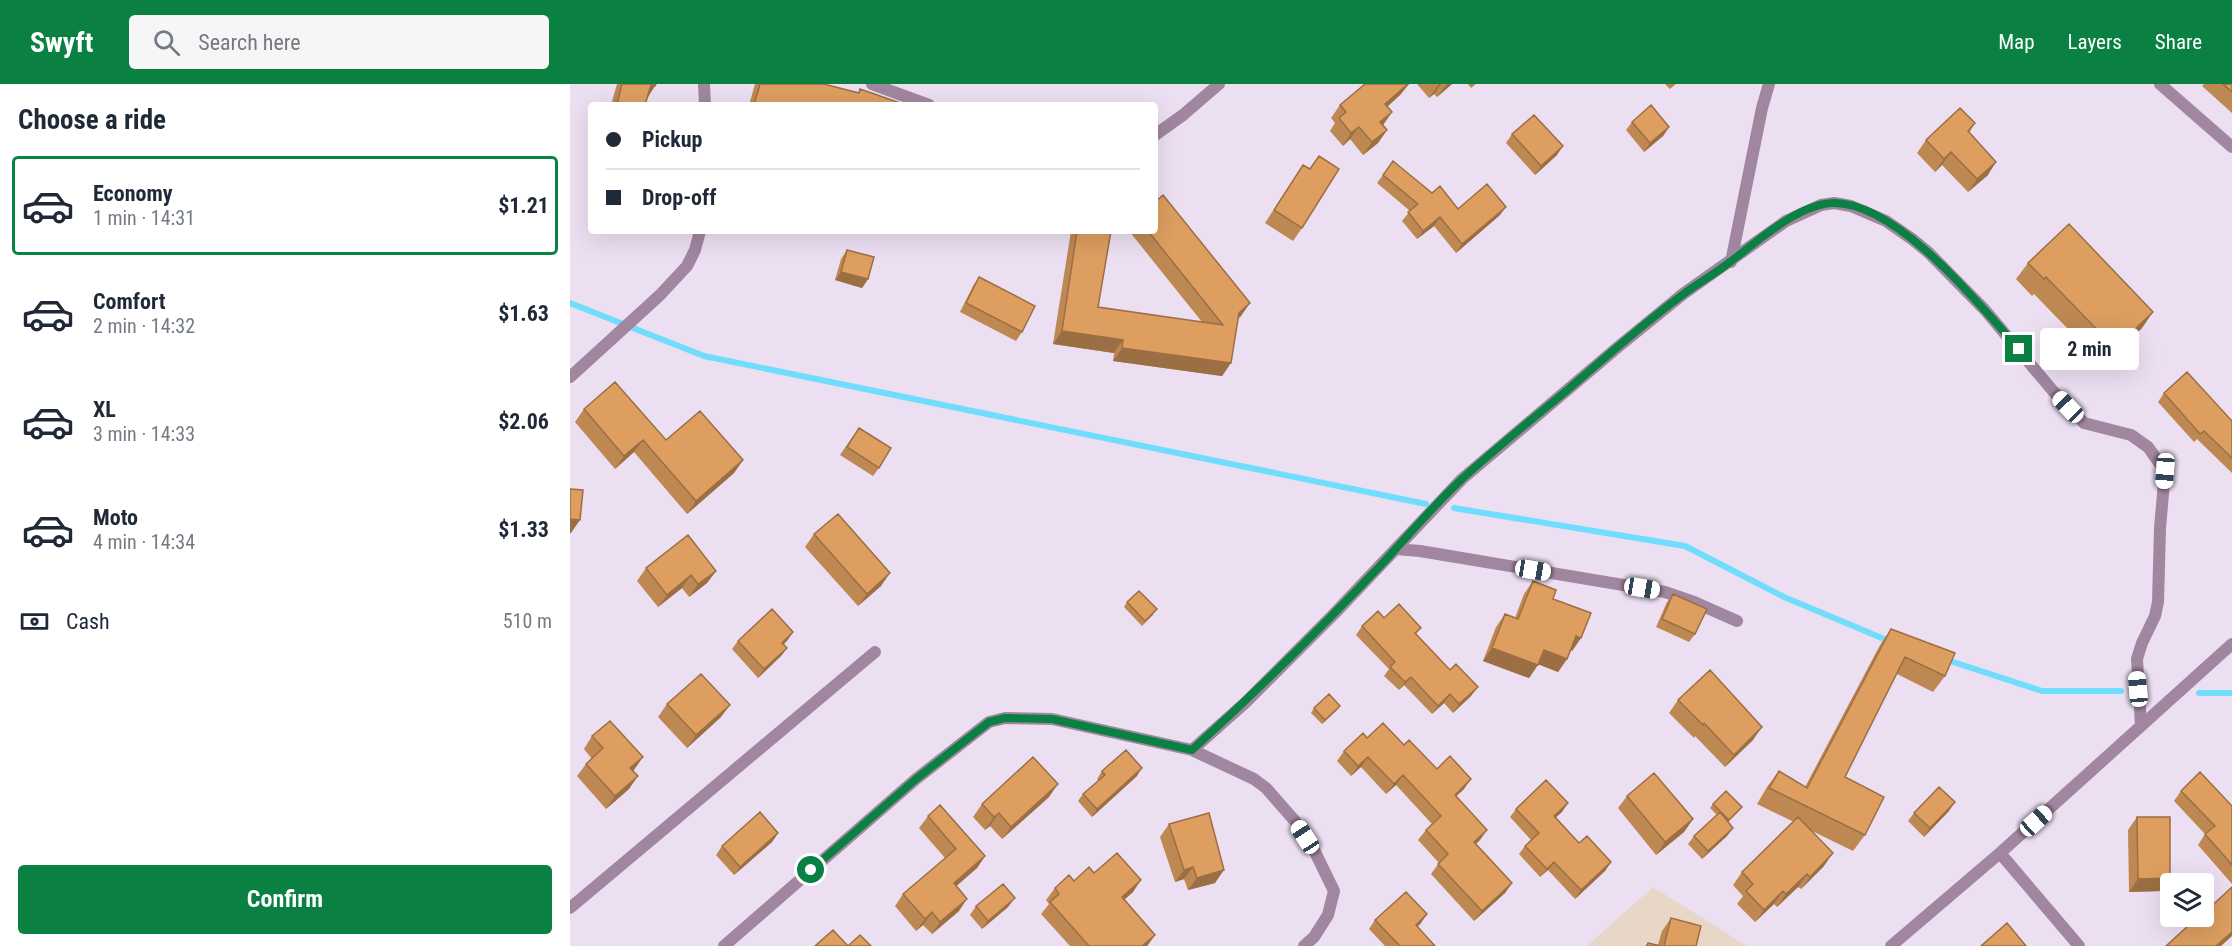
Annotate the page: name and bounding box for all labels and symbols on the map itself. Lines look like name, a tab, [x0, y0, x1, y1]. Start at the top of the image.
callout: 2 min	[2040, 328, 2139, 370]
route end	[2005, 335, 2032, 362]
car	[2049, 388, 2087, 426]
car	[2155, 452, 2175, 490]
car	[1514, 558, 1552, 582]
car	[1623, 576, 1661, 600]
car	[2127, 670, 2149, 708]
car	[2017, 802, 2055, 840]
car	[1288, 817, 1322, 857]
route start	[797, 856, 824, 883]

